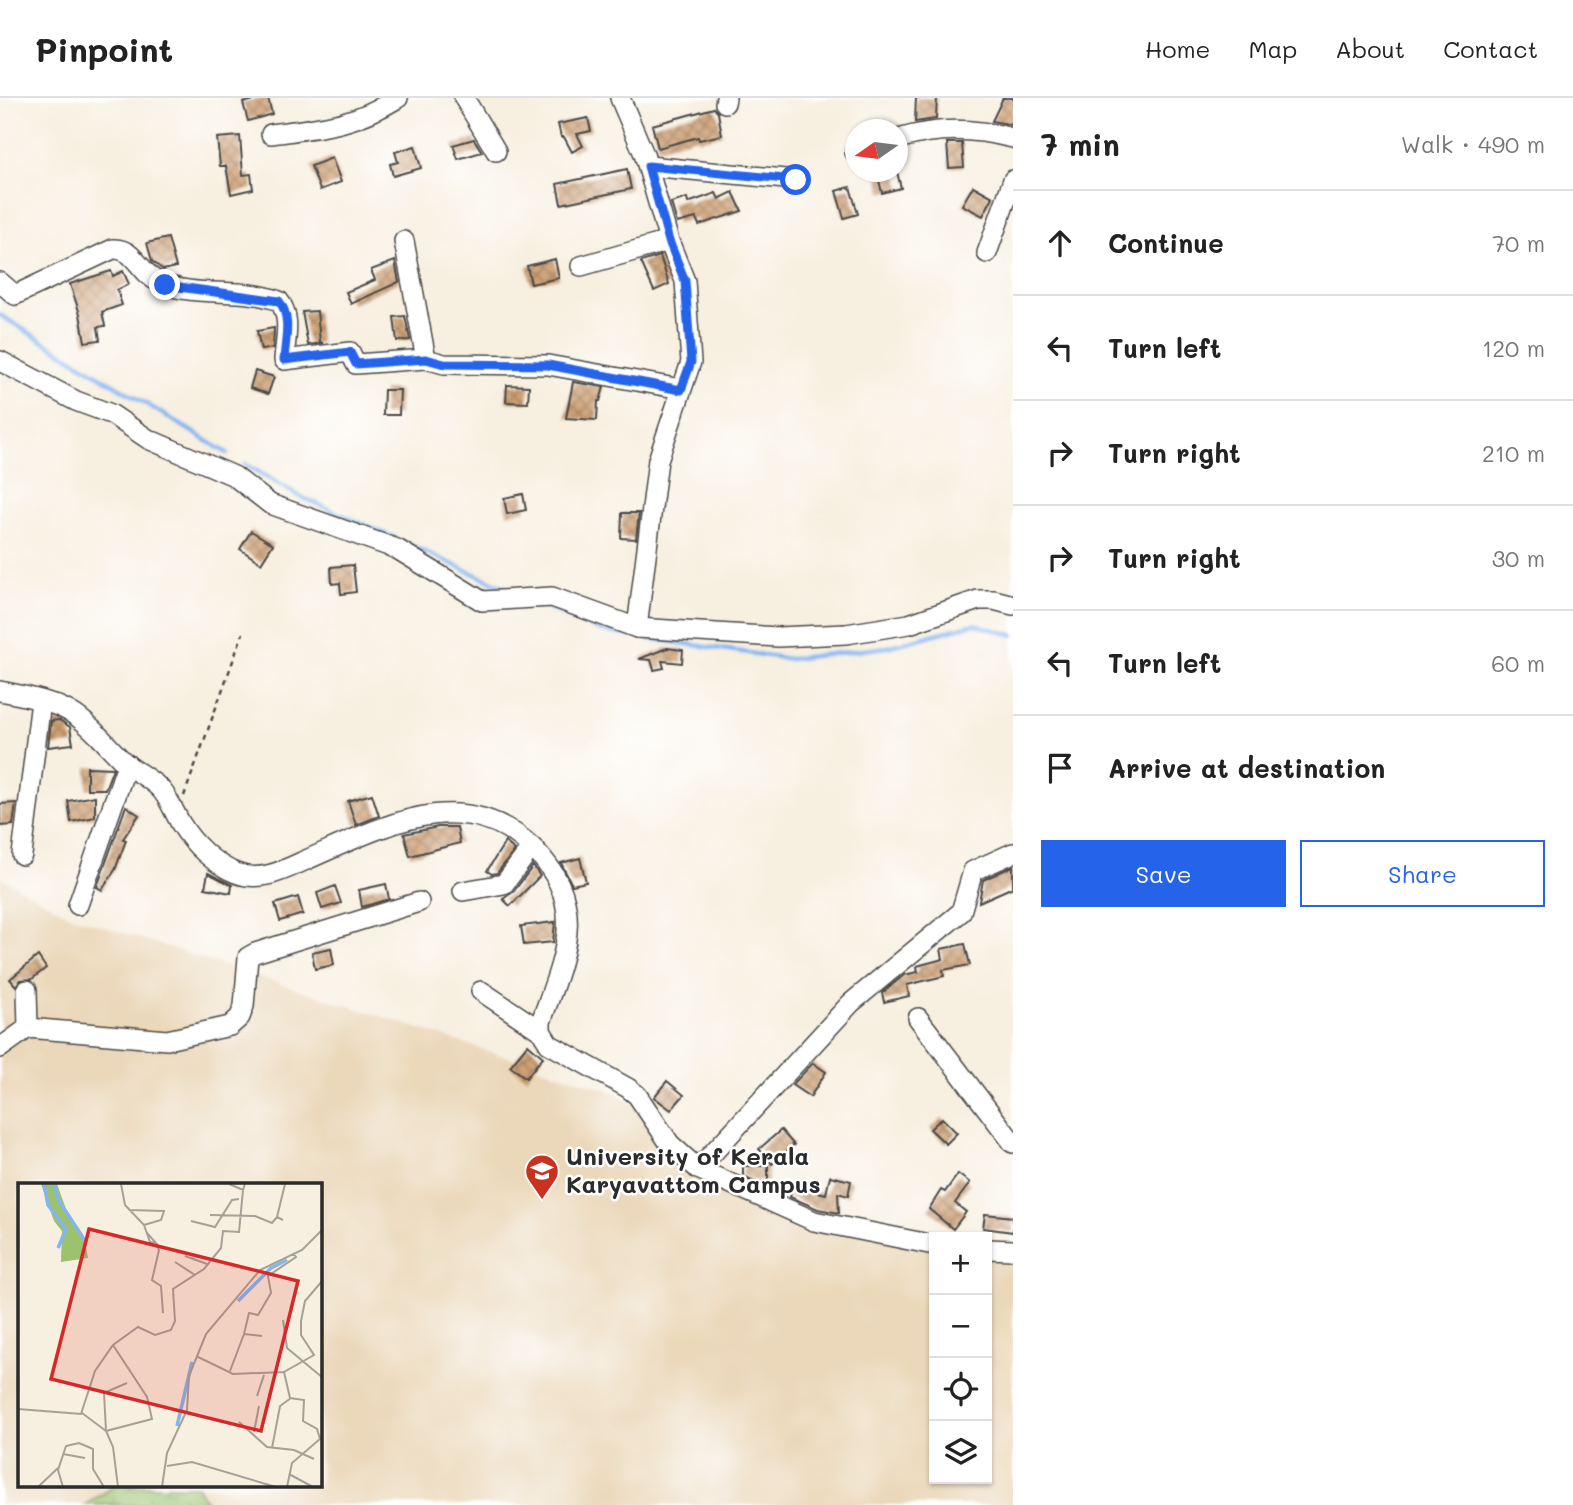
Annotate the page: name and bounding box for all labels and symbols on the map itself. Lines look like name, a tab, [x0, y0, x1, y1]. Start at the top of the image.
north arrow	[845, 119, 908, 182]
route start	[780, 164, 811, 195]
route end	[149, 269, 180, 300]
place label: University of Kerala Karyavattom Campus	[566, 1140, 821, 1199]
school or university icon: University of Kerala Karyavattom Campus	[523, 1152, 561, 1201]
inset map	[18, 1183, 322, 1488]

